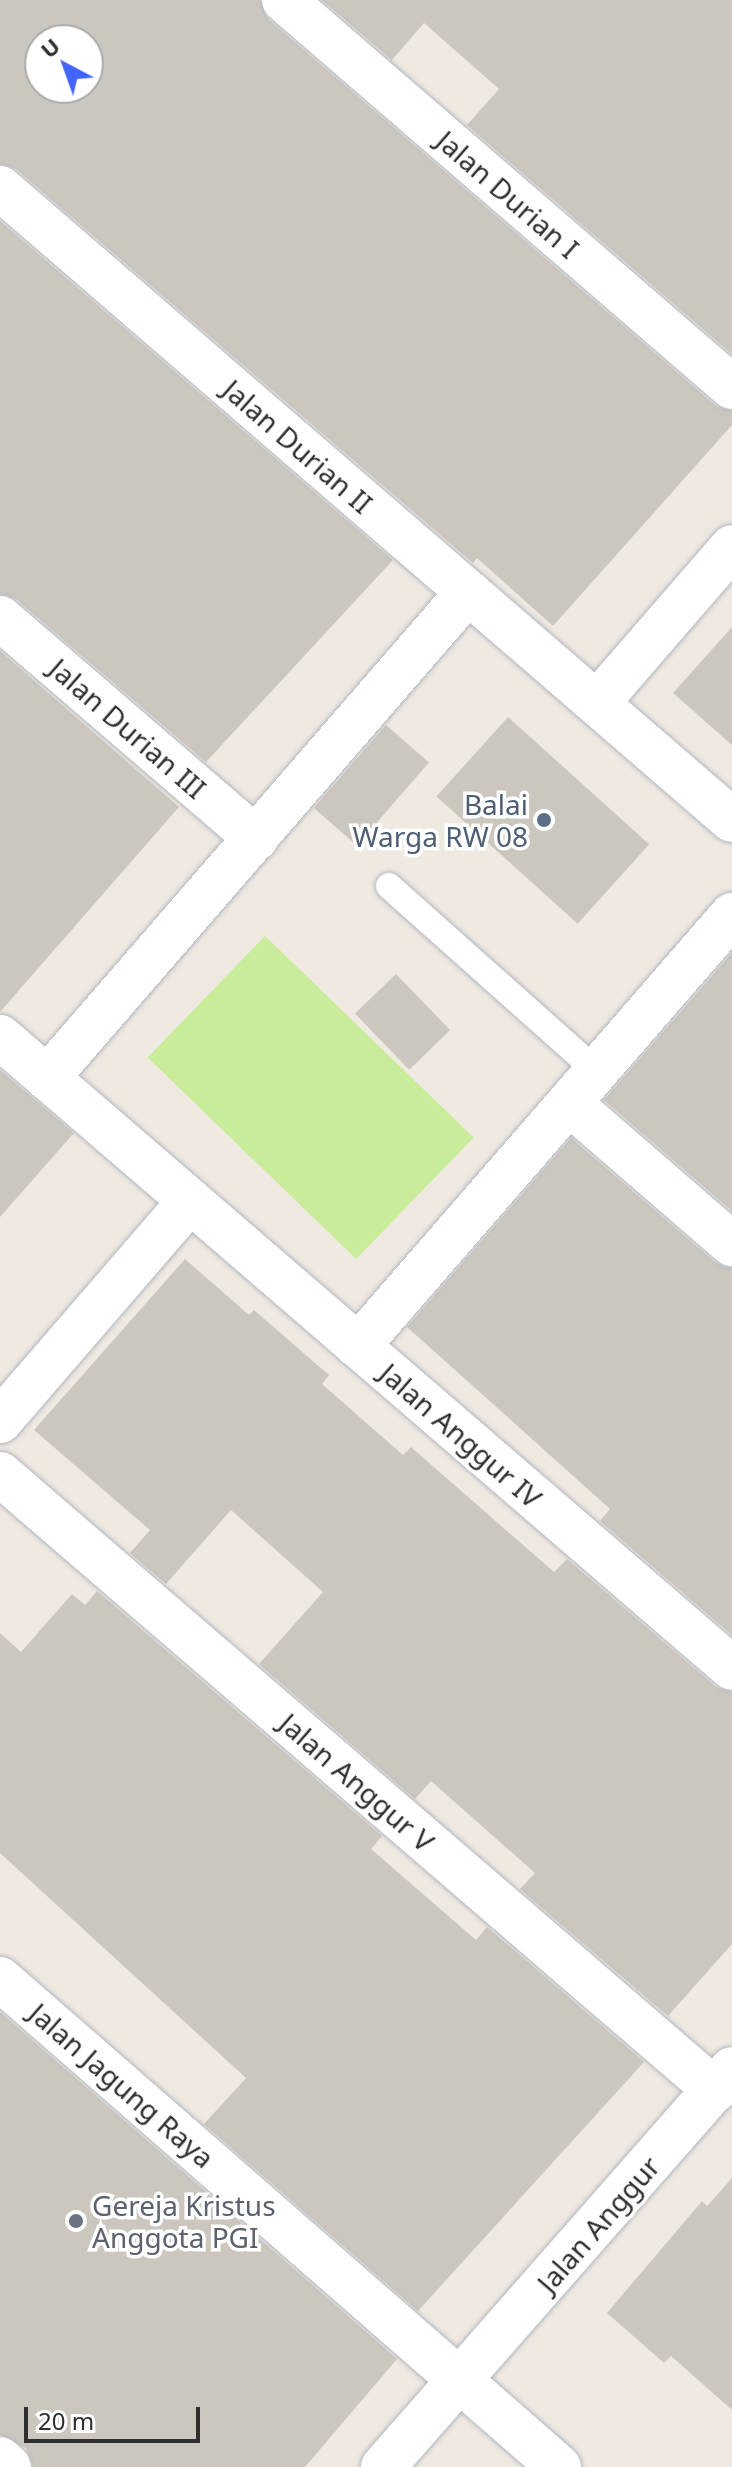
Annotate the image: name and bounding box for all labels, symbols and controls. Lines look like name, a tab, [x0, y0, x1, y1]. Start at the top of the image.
north arrow	[24, 24, 104, 104]
text: U	[33, 31, 66, 64]
street label: Jalan Durian I	[430, 123, 586, 265]
street label: Jalan Durian II	[217, 372, 379, 520]
street label: Jalan Durian III	[43, 651, 213, 805]
place label: Balai Warga RW 08	[353, 787, 528, 853]
marker: Balai Warga RW 08	[535, 811, 553, 829]
street label: Jalan Anggur IV	[373, 1356, 549, 1514]
street label: Jalan Anggur V	[273, 1706, 441, 1858]
street label: Jalan Jagung Raya	[23, 1996, 221, 2174]
street label: Jalan Anggur	[530, 2149, 666, 2299]
place label: Gereja Kristus Anggota PGI	[92, 2188, 276, 2254]
marker: Gereja Kristus Anggota PGI	[67, 2212, 85, 2230]
scale bar	[28, 2391, 204, 2441]
text: 20 m	[38, 2404, 94, 2437]

